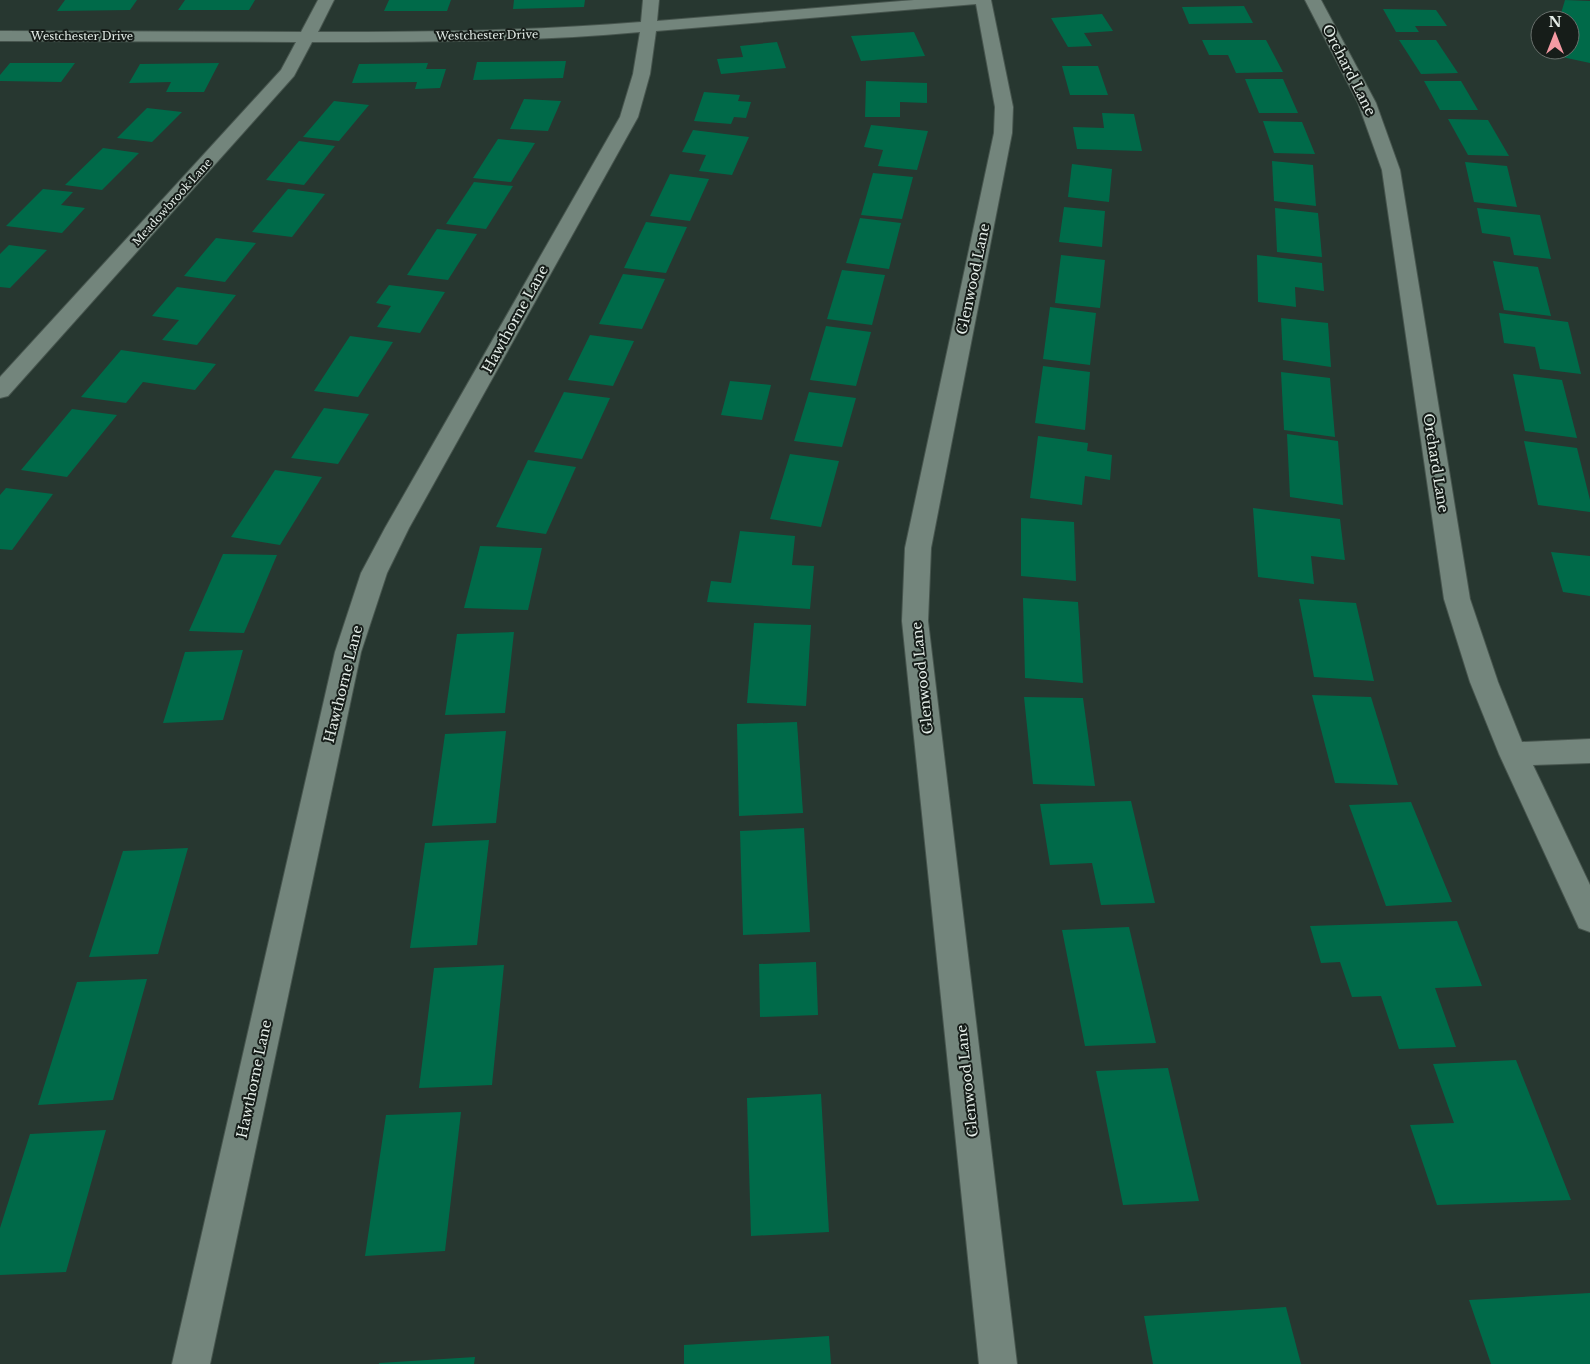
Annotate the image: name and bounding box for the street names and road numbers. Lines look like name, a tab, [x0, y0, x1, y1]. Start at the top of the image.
street label: Orchard Lane	[1318, 21, 1380, 119]
street label: Westchester Drive	[435, 27, 538, 43]
street label: Westchester Drive	[30, 29, 133, 43]
street label: Meadowbrook Lane	[129, 156, 215, 248]
street label: Glenwood Lane	[952, 222, 994, 336]
street label: Hawthorne Lane	[478, 262, 552, 376]
street label: Orchard Lane	[1419, 412, 1453, 514]
street label: Glenwood Lane	[907, 621, 937, 735]
street label: Hawthorne Lane	[320, 623, 366, 745]
street label: Hawthorne Lane	[233, 1018, 275, 1140]
street label: Glenwood Lane	[952, 1024, 982, 1138]

